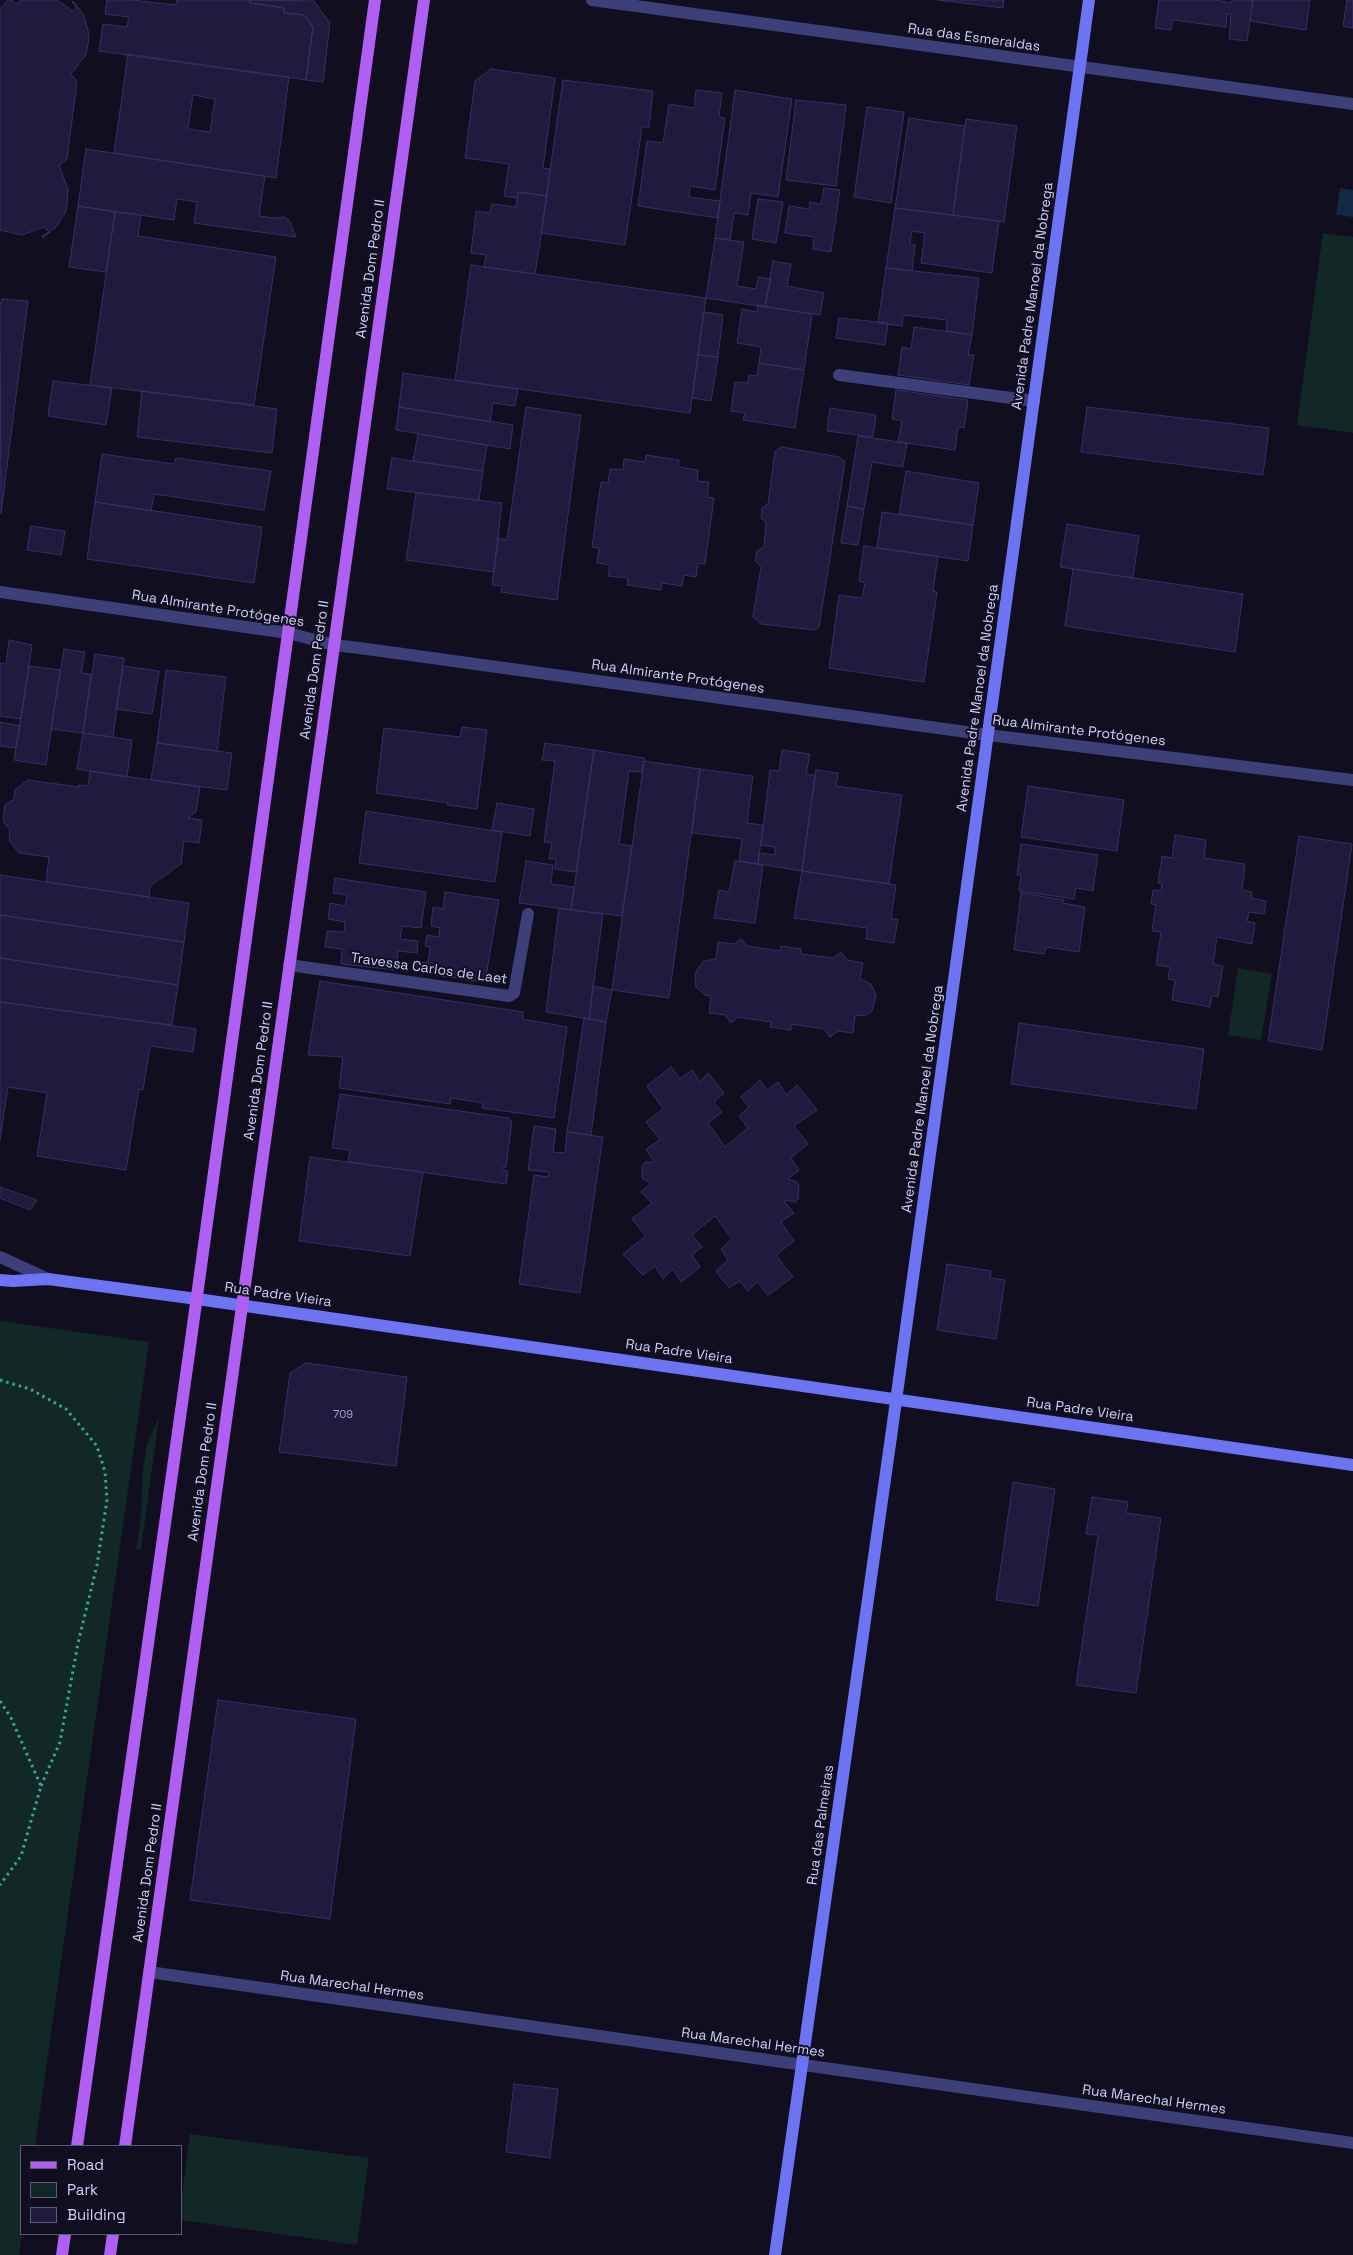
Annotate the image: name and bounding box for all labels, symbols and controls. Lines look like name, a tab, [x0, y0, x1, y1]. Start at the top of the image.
street label: Rua das Esmeraldas	[907, 20, 1041, 56]
street label: Avenida Padre Manoel da Nobrega	[1009, 181, 1057, 411]
street label: Avenida Dom Pedro II	[353, 199, 389, 339]
street label: Avenida Padre Manoel da Nobrega	[954, 583, 1002, 813]
street label: Rua Almirante Protógenes	[131, 587, 305, 631]
street label: Avenida Dom Pedro II	[297, 600, 333, 740]
street label: Rua Almirante Protógenes	[590, 657, 766, 697]
street label: Rua Almirante Protógenes	[991, 712, 1167, 750]
street label: Travessa Carlos de Laet	[350, 950, 508, 988]
street label: Avenida Padre Manoel da Nobrega	[899, 984, 947, 1214]
street label: Avenida Dom Pedro II	[241, 1001, 277, 1141]
street label: Rua Padre Vieira	[223, 1279, 333, 1311]
street label: Rua Padre Vieira	[624, 1336, 734, 1368]
street label: Rua Padre Vieira	[1025, 1394, 1135, 1426]
street label: Avenida Dom Pedro II	[185, 1402, 221, 1542]
house number: 709	[333, 1408, 353, 1422]
street label: Rua das Palmeiras	[804, 1764, 838, 1886]
street label: Avenida Dom Pedro II	[130, 1803, 166, 1943]
street label: Rua Marechal Hermes	[279, 1968, 425, 2004]
street label: Rua Marechal Hermes	[680, 2025, 826, 2061]
street label: Rua Marechal Hermes	[1081, 2082, 1227, 2118]
legend	[20, 2145, 182, 2235]
text: Road	[67, 2155, 104, 2174]
text: Park	[67, 2180, 98, 2199]
text: Building	[67, 2205, 126, 2224]

